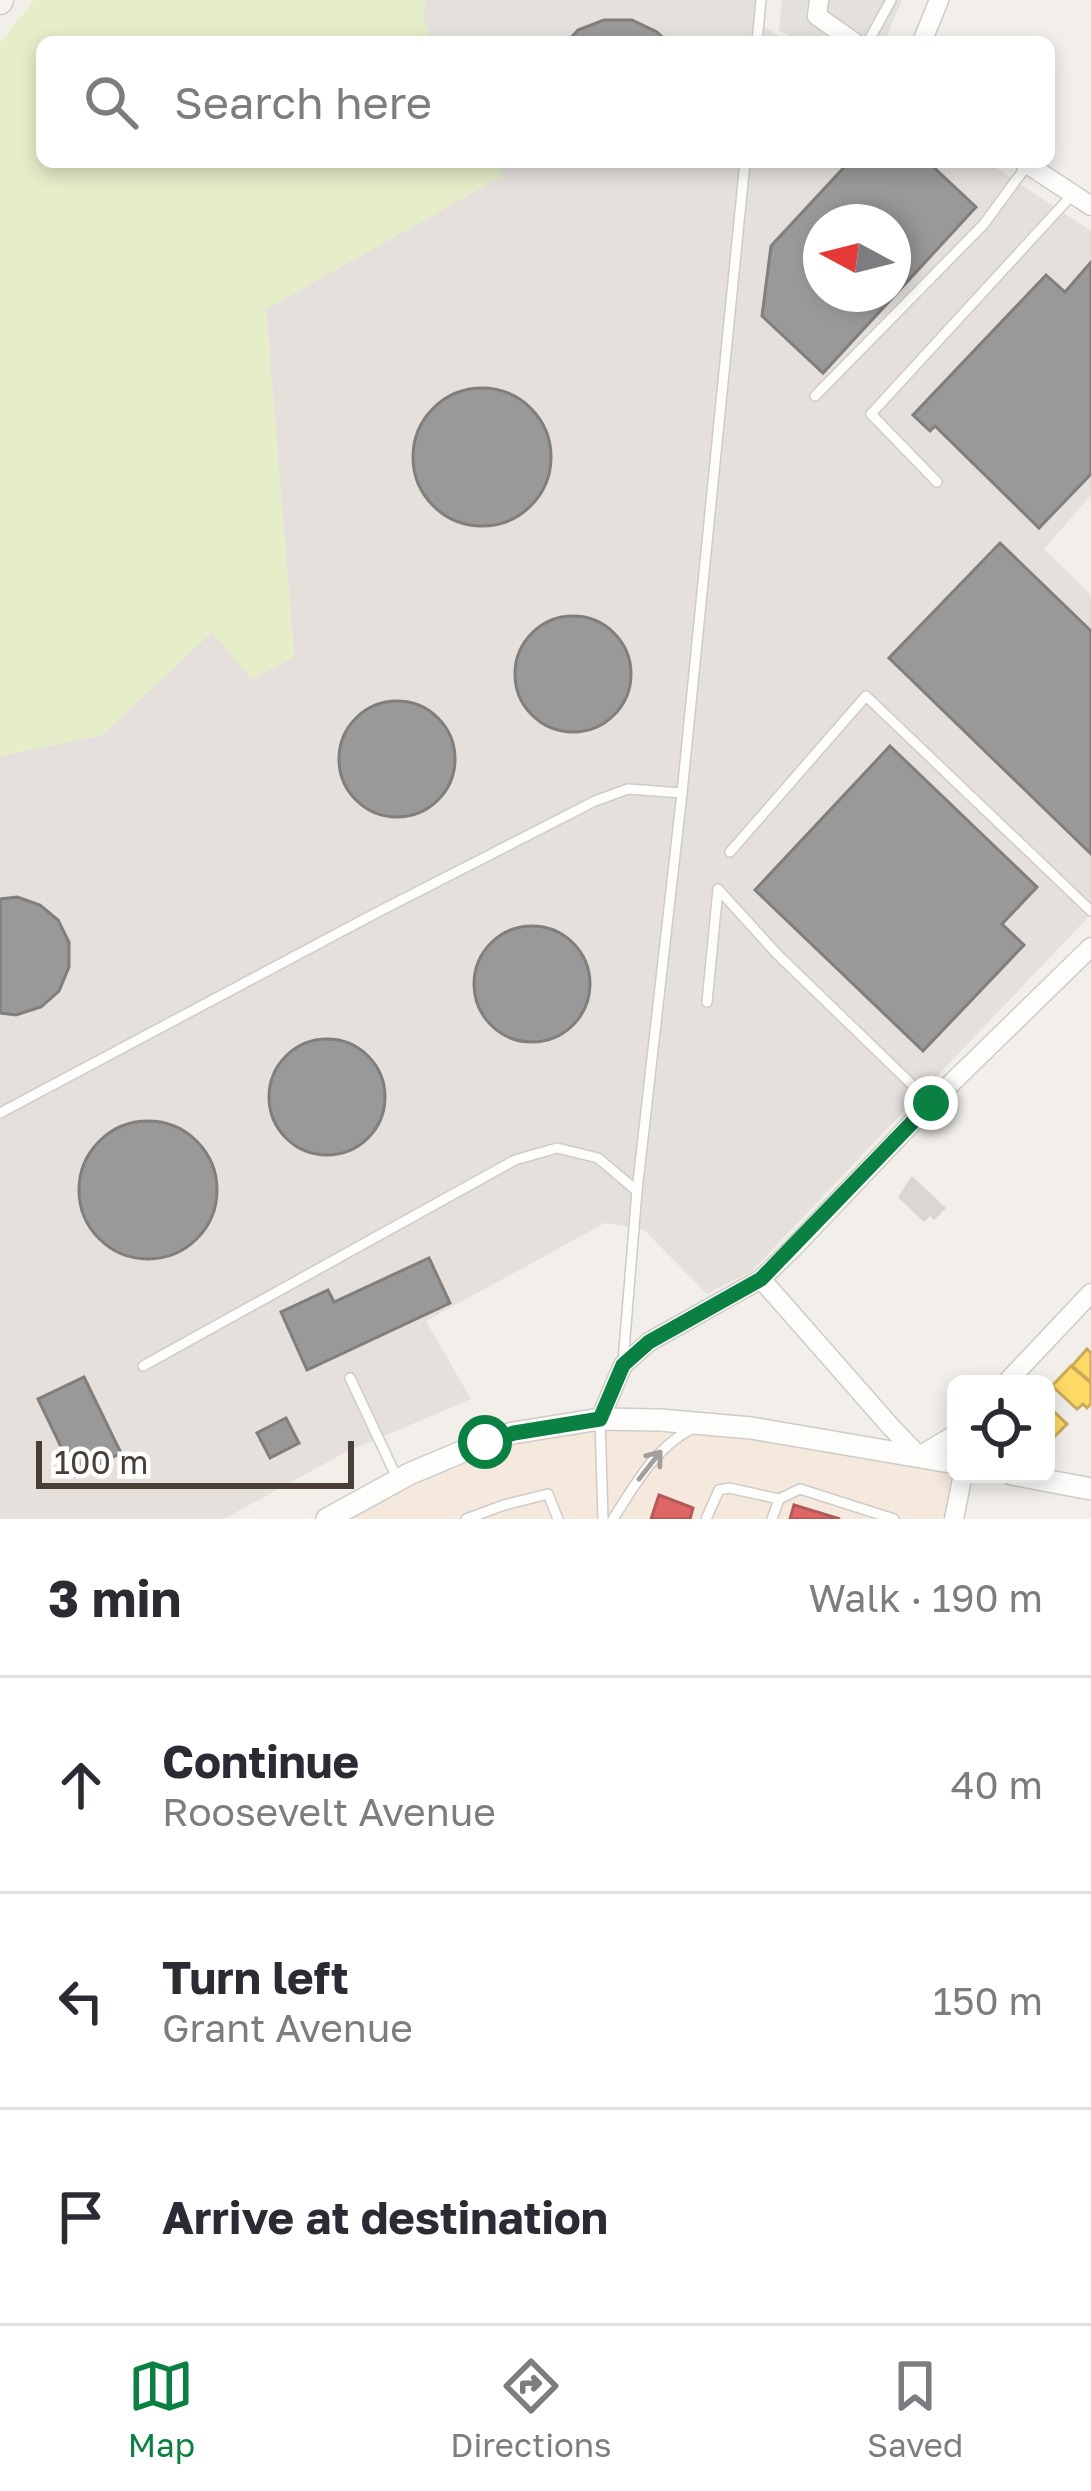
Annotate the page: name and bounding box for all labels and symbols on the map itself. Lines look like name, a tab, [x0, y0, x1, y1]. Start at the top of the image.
north arrow	[803, 204, 911, 312]
route end	[904, 1076, 958, 1130]
route start	[458, 1415, 512, 1469]
scale bar	[36, 1435, 354, 1488]
one-way arrow	[637, 1449, 663, 1481]

